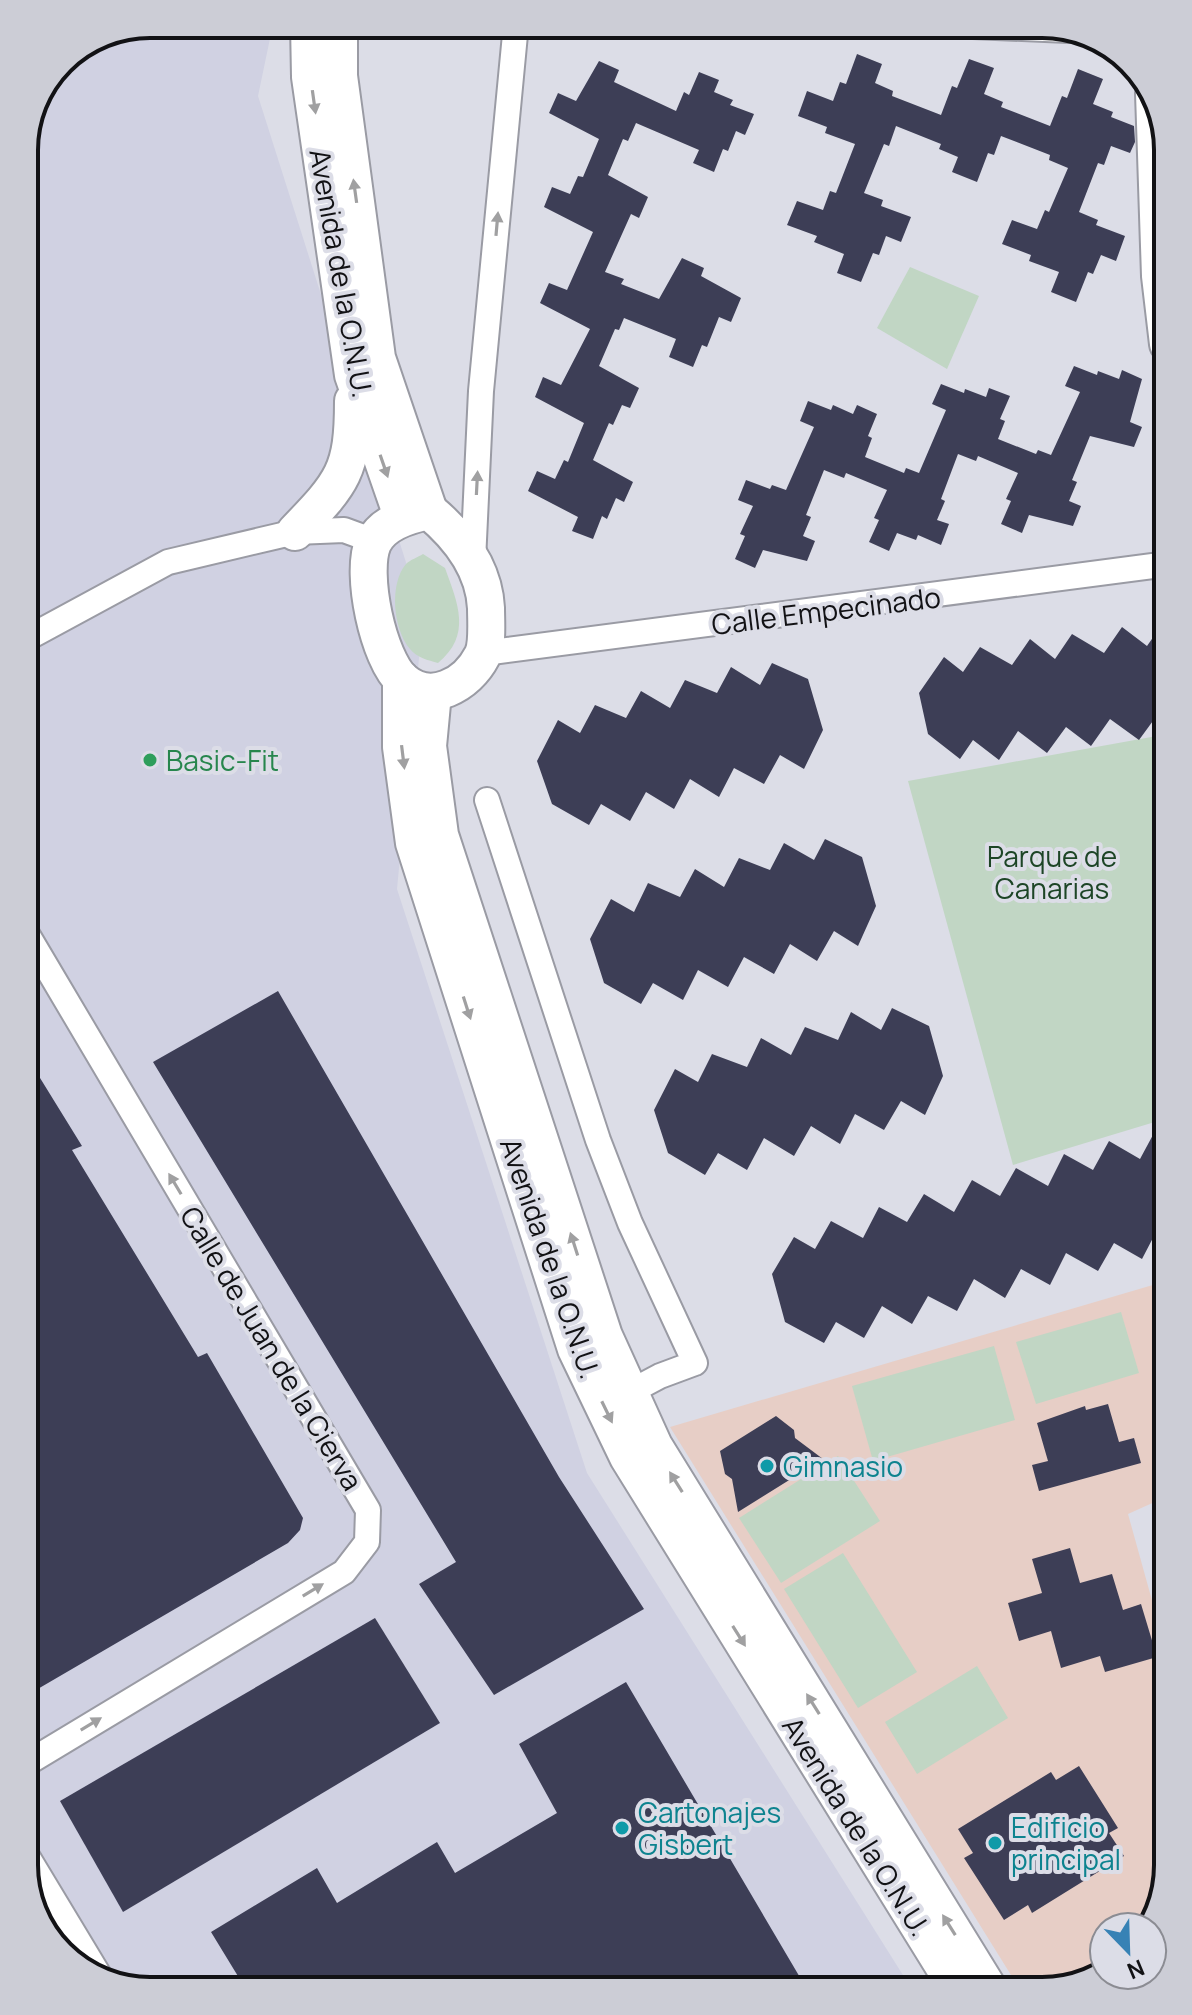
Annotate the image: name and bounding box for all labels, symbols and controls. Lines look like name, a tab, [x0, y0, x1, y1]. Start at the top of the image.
one-way arrow	[308, 90, 321, 115]
street label: Avenida de la O.N.U.	[301, 146, 383, 400]
one-way arrow	[348, 179, 361, 204]
one-way arrow	[491, 211, 504, 236]
one-way arrow	[378, 454, 390, 478]
one-way arrow	[470, 470, 483, 495]
street label: Calle Empecinado	[709, 577, 943, 643]
place label: Basic-Fit	[166, 741, 279, 779]
one-way arrow	[396, 745, 409, 770]
marker: Basic-Fit	[141, 751, 159, 769]
park label: Parque de Canarias	[987, 837, 1117, 907]
one-way arrow	[461, 997, 474, 1021]
street label: Avenida de la O.N.U.	[492, 1133, 610, 1383]
one-way arrow	[168, 1173, 182, 1195]
street label: Calle de Juan de la Cierva	[172, 1199, 372, 1497]
one-way arrow	[568, 1232, 580, 1256]
one-way arrow	[600, 1401, 614, 1424]
place label: Gimnasio	[783, 1447, 903, 1485]
marker: Gimnasio	[758, 1457, 776, 1475]
one-way arrow	[669, 1471, 683, 1493]
one-way arrow	[302, 1583, 324, 1597]
one-way arrow	[732, 1625, 746, 1647]
one-way arrow	[805, 1693, 820, 1714]
street label: Avenida de la O.N.U.	[774, 1709, 940, 1943]
one-way arrow	[80, 1717, 102, 1731]
place label: Cartonajes Gisbert	[638, 1793, 781, 1863]
place label: Edificio principal	[1011, 1808, 1121, 1878]
marker: Cartonajes Gisbert	[613, 1819, 631, 1837]
marker: Edificio principal	[986, 1834, 1004, 1852]
north arrow	[1088, 1911, 1168, 1991]
one-way arrow	[943, 1914, 957, 1936]
text: N	[1123, 1953, 1149, 1986]

